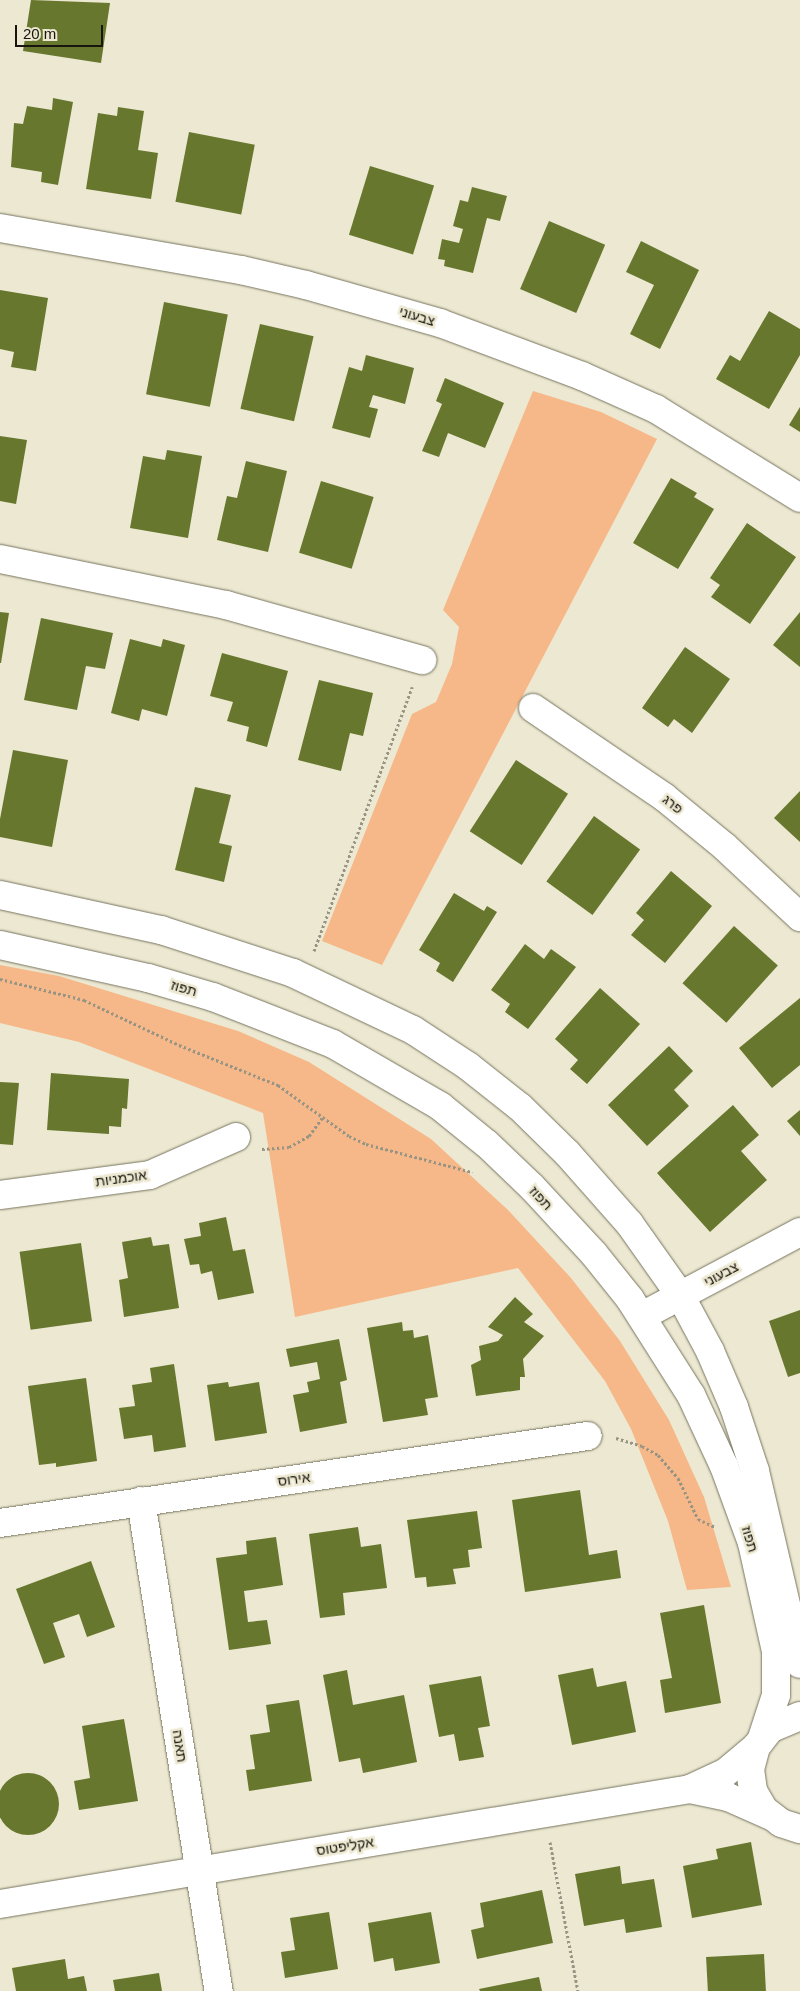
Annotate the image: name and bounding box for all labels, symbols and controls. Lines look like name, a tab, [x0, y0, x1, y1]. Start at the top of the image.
scale bar	[18, 15, 105, 47]
text: 20 m	[23, 25, 56, 42]
street label: צבעוני	[397, 303, 437, 329]
street label: פרג	[659, 791, 687, 817]
street label: תפוז	[169, 976, 199, 1000]
street label: אוכמניות	[94, 1166, 148, 1190]
street label: תפוז	[526, 1183, 556, 1213]
street label: צבעוני	[701, 1258, 741, 1290]
street label: אירוס	[277, 1468, 311, 1490]
street label: תפוז	[738, 1524, 762, 1554]
street label: תאנה	[169, 1728, 191, 1764]
street label: אקליפטוס	[315, 1833, 375, 1859]

